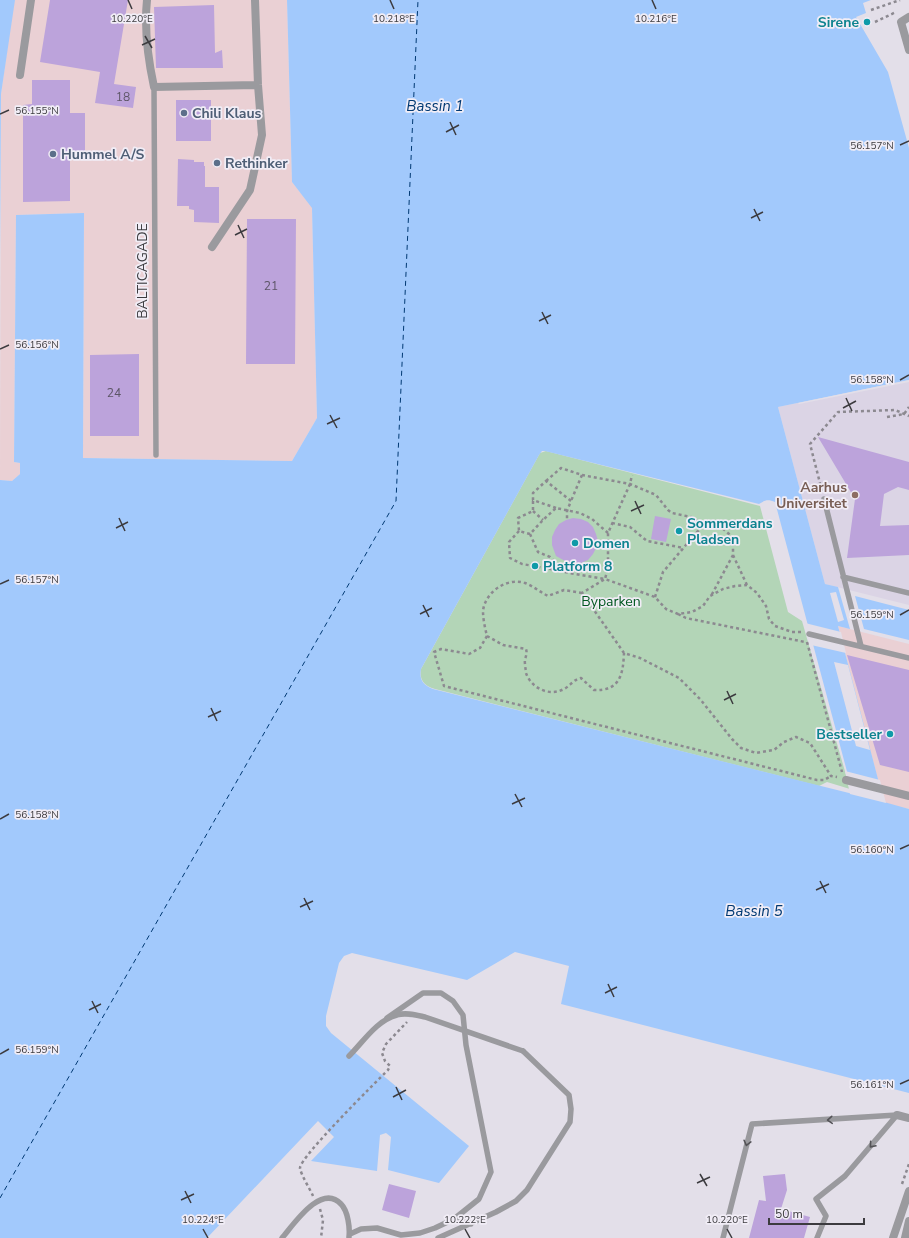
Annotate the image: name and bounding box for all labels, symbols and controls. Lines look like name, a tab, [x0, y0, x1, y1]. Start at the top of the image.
text: 10.220°E	[111, 12, 153, 26]
text: 10.218°E	[373, 12, 415, 26]
text: 10.216°E	[635, 12, 677, 26]
place label: Sirene	[818, 13, 859, 32]
marker: Sirene	[862, 17, 872, 27]
house number: 18	[116, 89, 130, 105]
water label: Bassin 1	[406, 96, 464, 116]
text: 56.155°N	[15, 104, 59, 118]
place label: Chili Klaus	[192, 104, 262, 123]
marker: Chili Klaus	[179, 108, 189, 118]
text: 56.157°N	[850, 139, 894, 153]
place label: Hummel A/S	[61, 145, 145, 164]
marker: Hummel A/S	[48, 149, 58, 159]
place label: Rethinker	[225, 154, 288, 173]
marker: Rethinker	[212, 158, 222, 168]
street label: BALTICAGADE	[133, 223, 152, 319]
house number: 21	[264, 278, 278, 294]
text: 56.156°N	[15, 338, 59, 352]
text: 56.158°N	[850, 373, 894, 387]
house number: 24	[107, 385, 121, 401]
place label: Aarhus Universitet	[776, 478, 848, 513]
marker: Aarhus Universitet	[850, 490, 860, 500]
place label: Sommerdans Pladsen	[687, 514, 773, 549]
marker: Sommerdans Pladsen	[674, 526, 684, 536]
place label: Domen	[583, 534, 630, 553]
marker: Domen	[570, 538, 580, 548]
place label: Platform 8	[543, 557, 613, 576]
marker: Platform 8	[530, 561, 540, 571]
text: 56.157°N	[15, 573, 59, 587]
park label: Byparken	[581, 592, 641, 611]
text: 56.159°N	[850, 608, 894, 622]
place label: Bestseller	[816, 725, 883, 744]
marker: Bestseller	[885, 729, 895, 739]
text: 56.158°N	[15, 808, 59, 822]
text: 56.160°N	[850, 843, 894, 857]
water label: Bassin 5	[725, 901, 783, 921]
text: 56.159°N	[15, 1043, 59, 1057]
text: 56.161°N	[850, 1078, 894, 1092]
one-way arrow	[827, 1115, 833, 1124]
one-way arrow	[744, 1140, 752, 1147]
one-way arrow	[869, 1140, 876, 1148]
scale bar	[769, 1200, 864, 1226]
text: 50 m	[775, 1206, 803, 1222]
text: 10.224°E	[182, 1213, 224, 1227]
text: 10.222°E	[444, 1213, 486, 1227]
text: 10.220°E	[706, 1213, 748, 1227]

